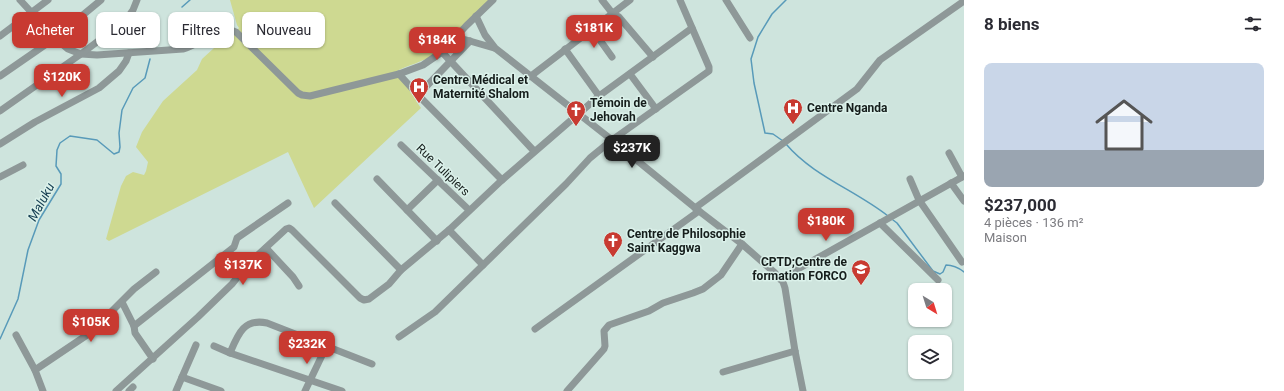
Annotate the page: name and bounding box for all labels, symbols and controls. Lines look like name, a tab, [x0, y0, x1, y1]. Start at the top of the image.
chip: Acheter	[12, 12, 88, 48]
chip: Louer	[96, 12, 160, 48]
chip: Filtres	[168, 12, 234, 48]
chip: Nouveau	[242, 12, 325, 48]
icon: filters	[1242, 13, 1264, 35]
text: 8 biens	[984, 14, 1039, 34]
pin: $181K	[566, 15, 622, 49]
text: $181K	[575, 20, 613, 35]
pin: $184K	[409, 27, 465, 61]
text: $184K	[418, 32, 456, 47]
pin: $120K	[34, 64, 90, 98]
text: $120K	[43, 69, 81, 84]
place label: Centre Médical et Maternité Shalom	[433, 73, 529, 101]
hospital icon: Centre Médical et Maternité Shalom	[408, 76, 430, 104]
icon: home	[1088, 89, 1160, 161]
place label: Témoin de Jehovah	[590, 96, 647, 124]
hospital icon: Centre Nganda	[782, 97, 804, 125]
church icon: Témoin de Jehovah	[565, 99, 587, 127]
place label: Centre Nganda	[807, 101, 888, 115]
pin: $237K	[604, 135, 660, 169]
text: $237K	[613, 140, 651, 155]
street label: Rue Tulipiers	[414, 141, 472, 199]
water label: Maluku	[25, 180, 57, 224]
text: $237,000	[984, 195, 1056, 215]
pin: $180K	[798, 208, 854, 242]
text: $180K	[807, 213, 845, 228]
text: 4 pièces · 136 m²	[984, 215, 1083, 230]
place label: Centre de Philosophie Saint Kaggwa	[627, 227, 746, 255]
church icon: Centre de Philosophie Saint Kaggwa	[602, 230, 624, 258]
text: Maison	[984, 230, 1027, 245]
pin: $137K	[215, 252, 271, 286]
place label: CPTD;Centre de formation FORCO	[752, 255, 848, 283]
text: $137K	[224, 257, 262, 272]
school or university icon: CPTD;Centre de formation FORCO	[850, 258, 872, 286]
north arrow	[908, 283, 952, 327]
map controls	[908, 283, 952, 379]
pin: $105K	[63, 309, 119, 343]
text: $105K	[72, 314, 110, 329]
pin: $232K	[279, 331, 335, 365]
button: layers	[908, 335, 952, 379]
text: $232K	[288, 336, 326, 351]

